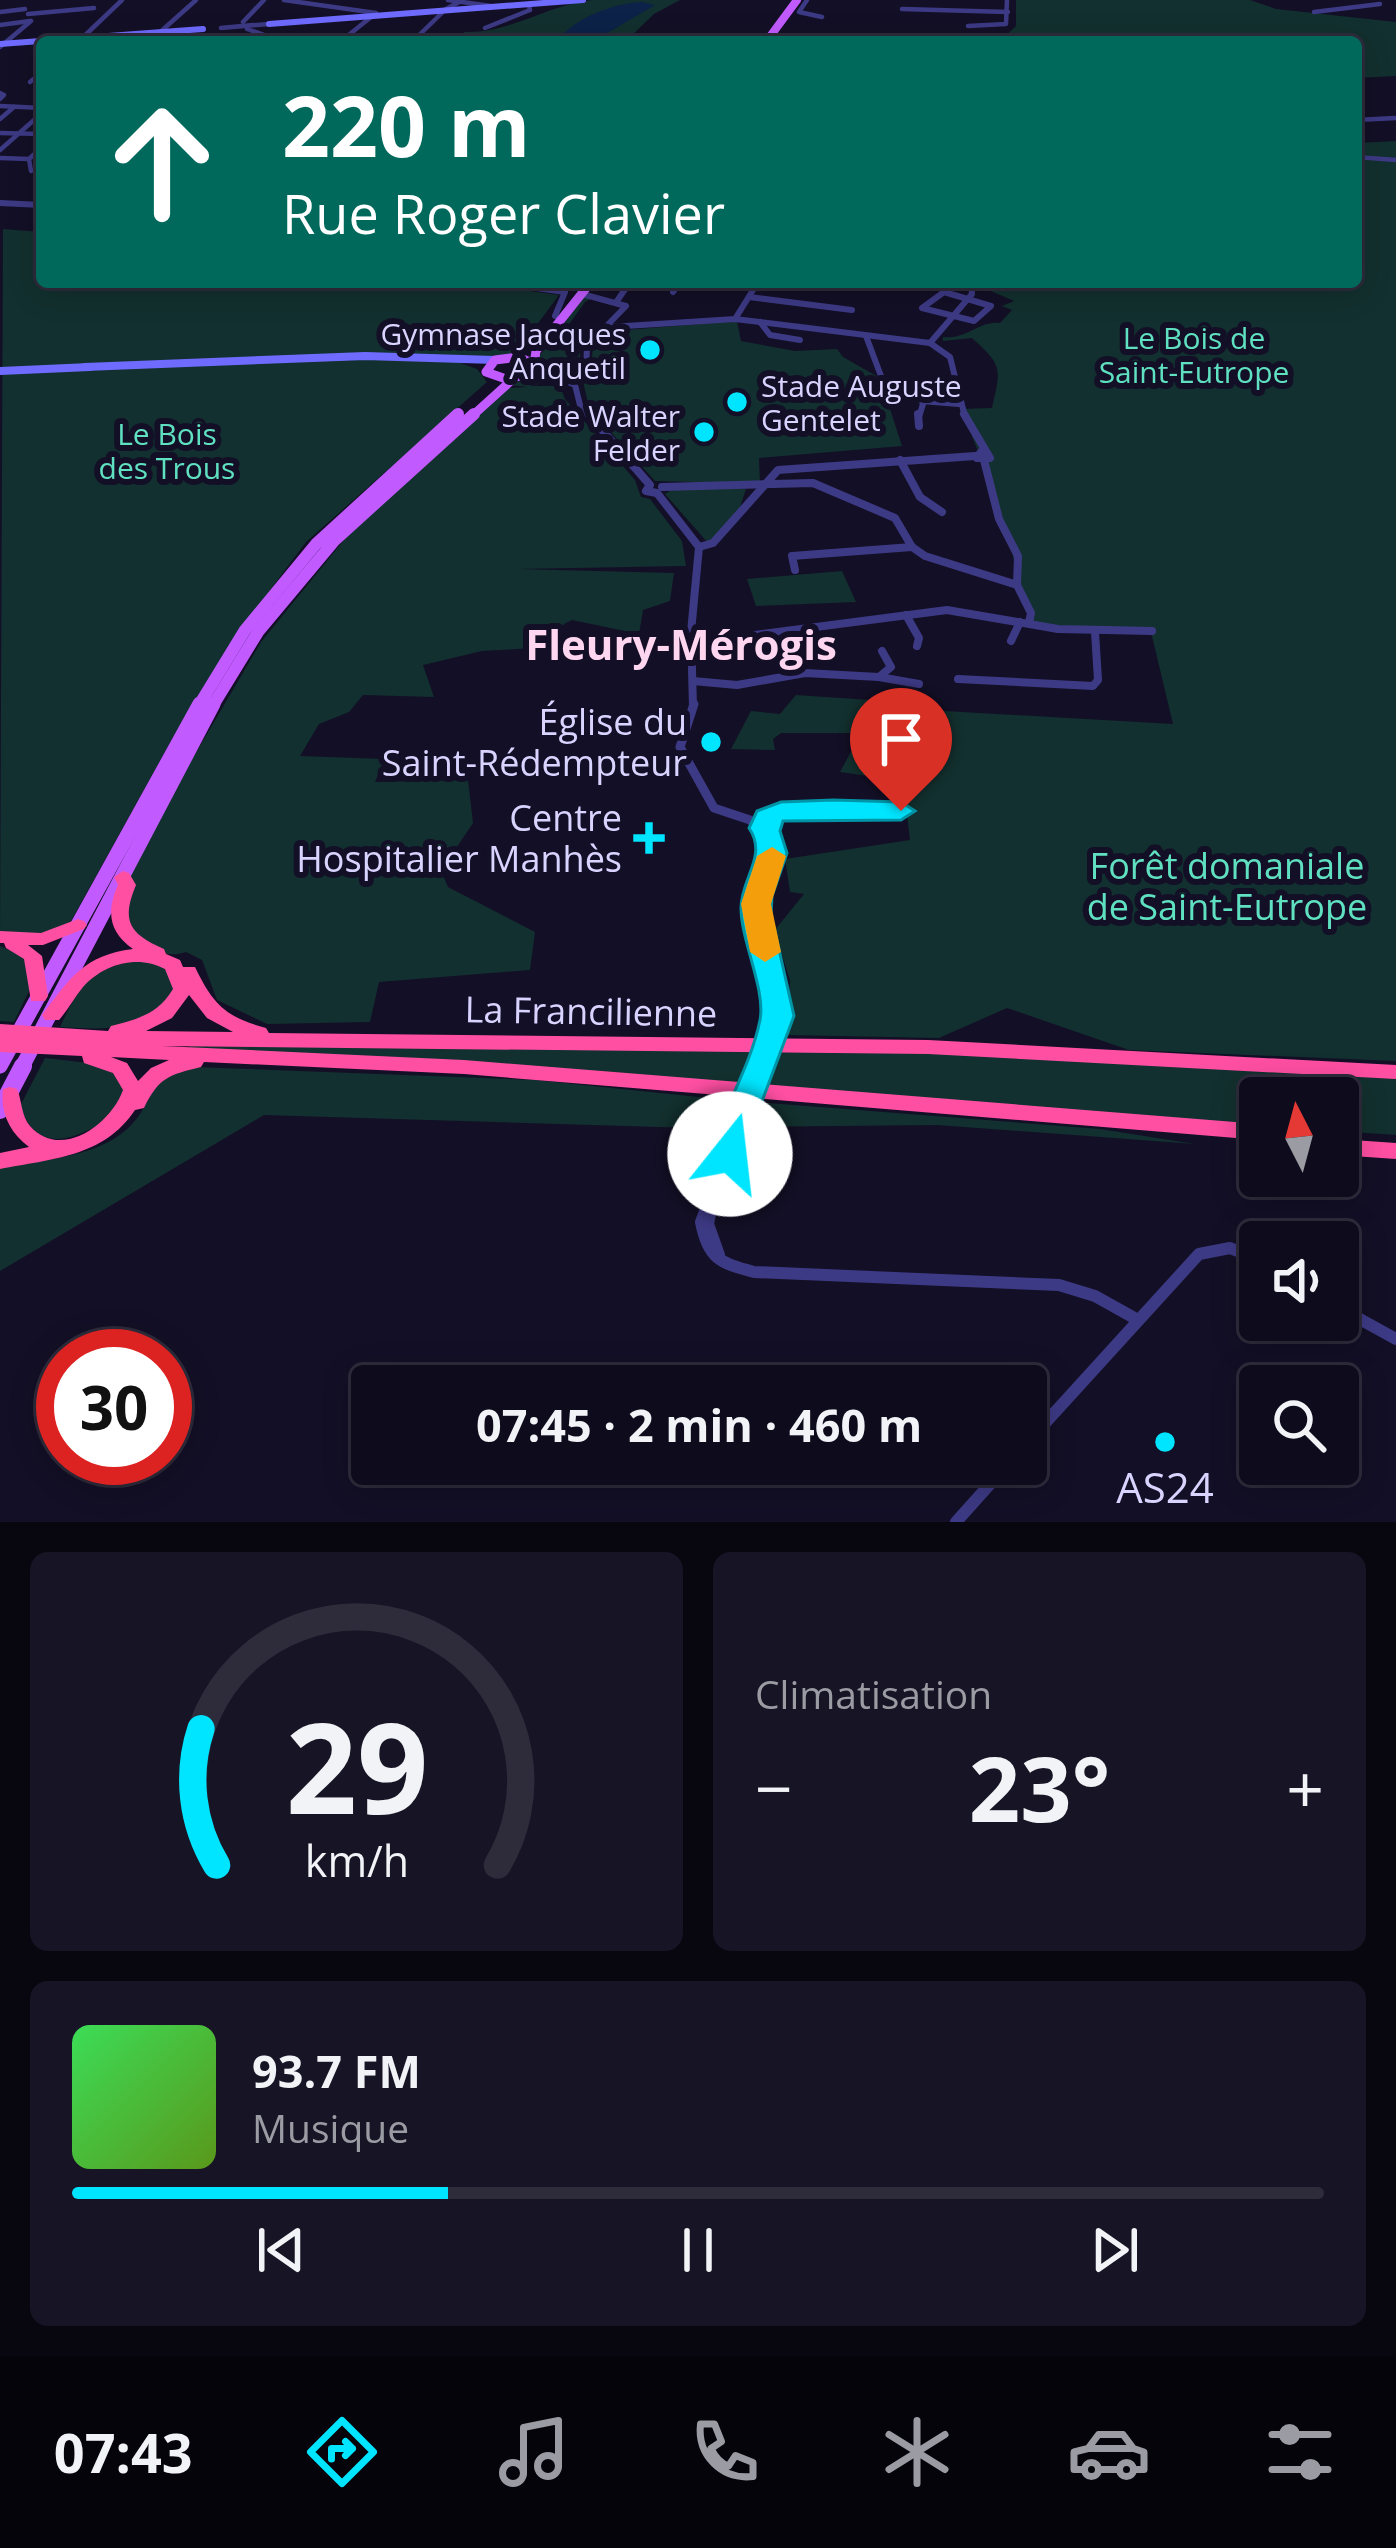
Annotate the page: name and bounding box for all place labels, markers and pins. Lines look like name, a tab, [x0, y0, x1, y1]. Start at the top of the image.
place label: Gymnase Jacques Anquetil	[380, 313, 626, 388]
marker: Gymnase Jacques Anquetil	[637, 337, 663, 363]
place label: Stade Auguste Gentelet	[761, 365, 962, 440]
marker: Stade Auguste Gentelet	[724, 389, 750, 415]
place label: Stade Walter Felder	[501, 395, 680, 470]
marker: Stade Walter Felder	[691, 419, 717, 445]
pin	[850, 688, 952, 811]
place label: Église du Saint-Rédempteur	[382, 697, 687, 787]
marker: Église du Saint-Rédempteur	[698, 729, 724, 755]
place label: Centre Hospitalier Manhès	[296, 793, 622, 883]
marker: Centre Hospitalier Manhès	[633, 822, 665, 854]
marker: AS24	[1152, 1429, 1178, 1455]
place label: AS24	[1116, 1458, 1214, 1515]

